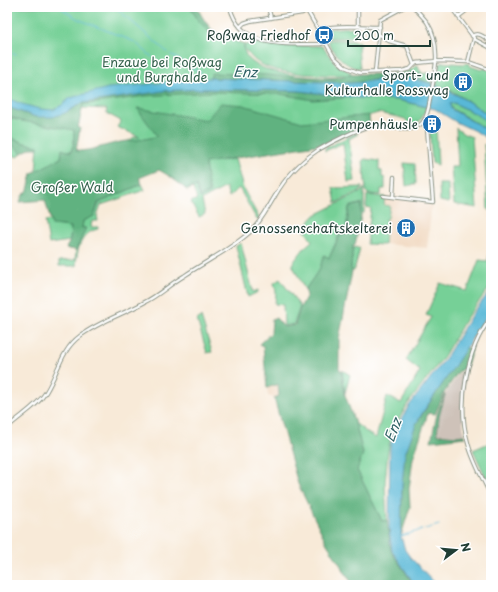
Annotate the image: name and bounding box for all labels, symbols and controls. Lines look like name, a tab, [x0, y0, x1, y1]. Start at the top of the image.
scale bar	[348, 22, 430, 48]
bus stop icon: Roßwag Friedhof	[313, 24, 335, 46]
place label: Roßwag Friedhof	[207, 25, 311, 44]
text: 200 m	[354, 26, 394, 44]
park label: Enzaue bei Roßwag und Burghalde	[102, 52, 222, 86]
water label: Enz	[233, 61, 260, 82]
place label: Sport- und Kulturhalle Rosswag	[324, 65, 449, 99]
building icon: Sport- und Kulturhalle Rosswag	[452, 71, 474, 93]
building icon: Pumpenhäusle	[421, 113, 443, 135]
place label: Pumpenhäusle	[329, 114, 418, 133]
park label: Großer Wald	[31, 177, 113, 196]
building icon: Genossenschaftskelterei	[395, 217, 417, 239]
place label: Genossenschaftskelterei	[241, 218, 392, 237]
water label: Enz	[378, 413, 408, 445]
north arrow	[436, 530, 476, 570]
text: N	[457, 541, 476, 554]

